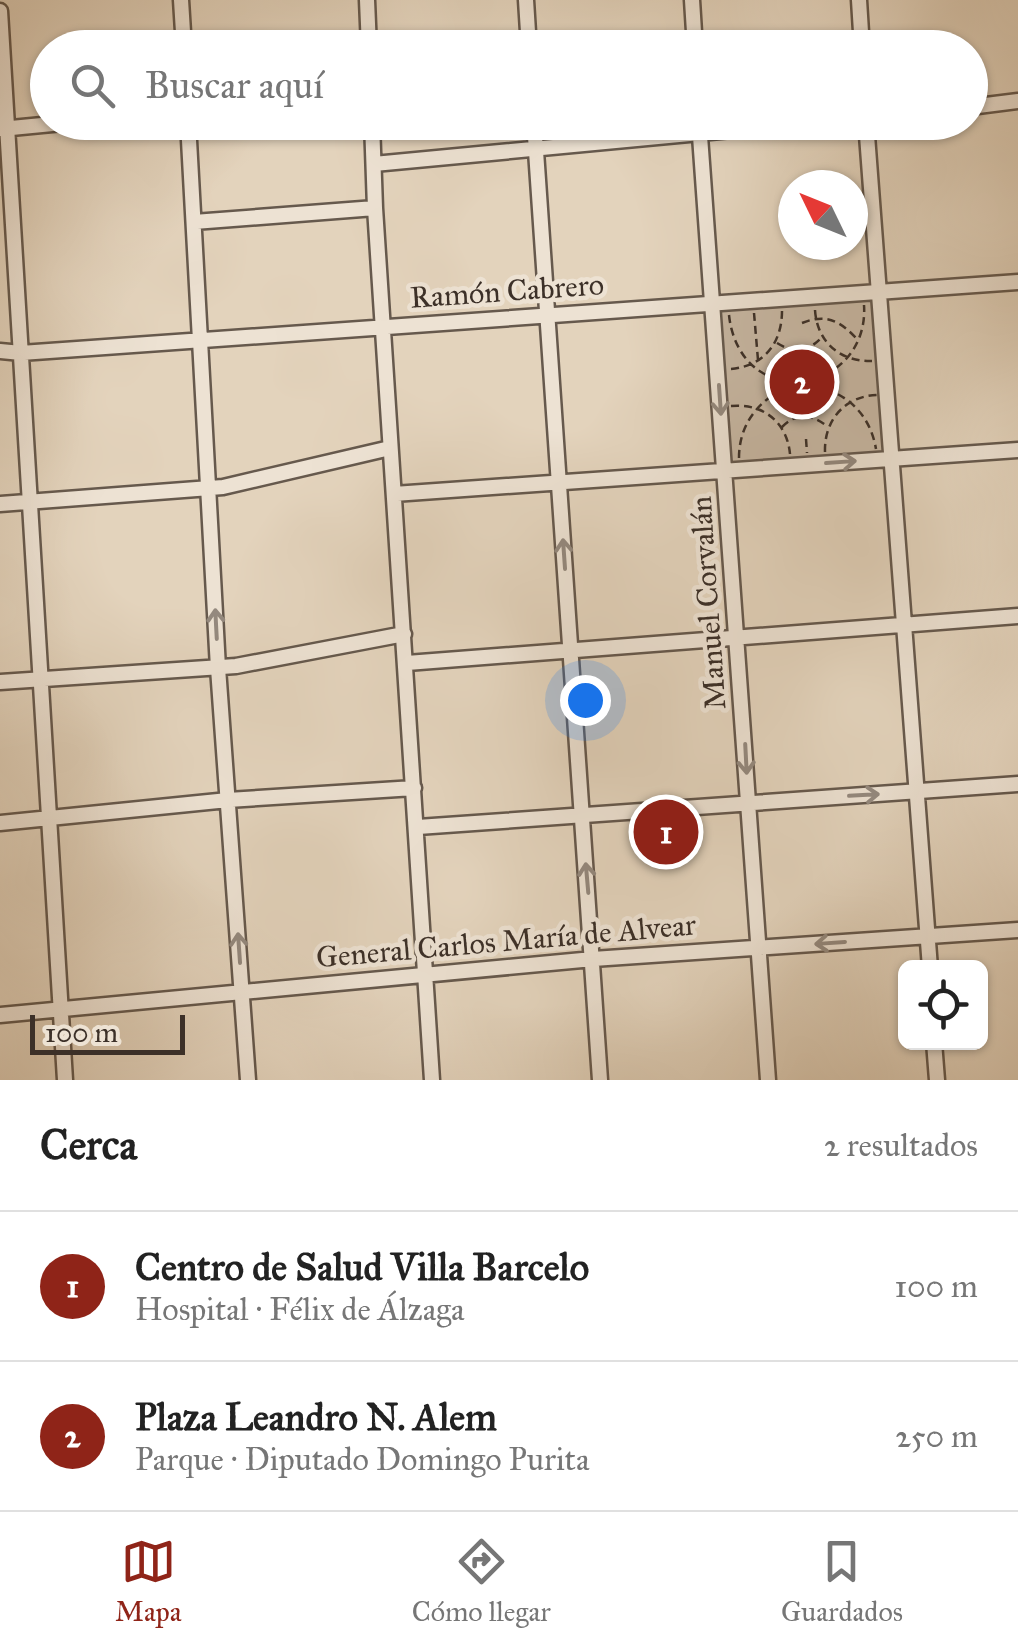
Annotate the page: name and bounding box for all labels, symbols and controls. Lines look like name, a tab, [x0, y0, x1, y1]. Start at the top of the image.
search box	[30, 30, 988, 140]
icon: search	[65, 58, 120, 113]
text: Buscar aquí	[145, 62, 324, 108]
north arrow	[778, 170, 868, 260]
street label: Ramón Cabrero	[409, 266, 605, 316]
pin: 2	[770, 344, 834, 420]
one-way arrow	[711, 384, 730, 416]
one-way arrow	[824, 452, 856, 471]
street label: Manuel Corvalán	[683, 495, 733, 711]
one-way arrow	[555, 538, 574, 570]
one-way arrow	[206, 608, 225, 640]
your location	[560, 675, 611, 726]
one-way arrow	[737, 743, 756, 775]
one-way arrow	[848, 785, 880, 804]
pin: 1	[634, 794, 698, 870]
one-way arrow	[577, 862, 596, 895]
street label: General Carlos María de Alvear	[315, 906, 698, 976]
one-way arrow	[229, 932, 248, 964]
one-way arrow	[815, 934, 847, 953]
map controls	[898, 960, 988, 1050]
button: locate	[898, 960, 988, 1050]
scale bar	[30, 1010, 185, 1054]
text: 100 m	[45, 1015, 118, 1050]
text: Cerca	[40, 1119, 137, 1171]
text: 2 resultados	[824, 1126, 978, 1165]
text: Centro de Salud Villa Barcelo	[135, 1244, 589, 1290]
text: 1	[66, 1267, 79, 1306]
text: 100 m	[894, 1267, 978, 1306]
text: Hospital · Félix de Álzaga	[135, 1290, 465, 1329]
text: Plaza Leandro N. Alem	[135, 1394, 497, 1440]
text: 2	[65, 1417, 80, 1456]
text: 250 m	[895, 1417, 978, 1456]
text: Parque · Diputado Domingo Purita	[135, 1440, 589, 1479]
tab: Mapa	[115, 1534, 182, 1629]
tab: Cómo llegar	[412, 1534, 551, 1629]
tab: Guardados	[781, 1534, 903, 1629]

